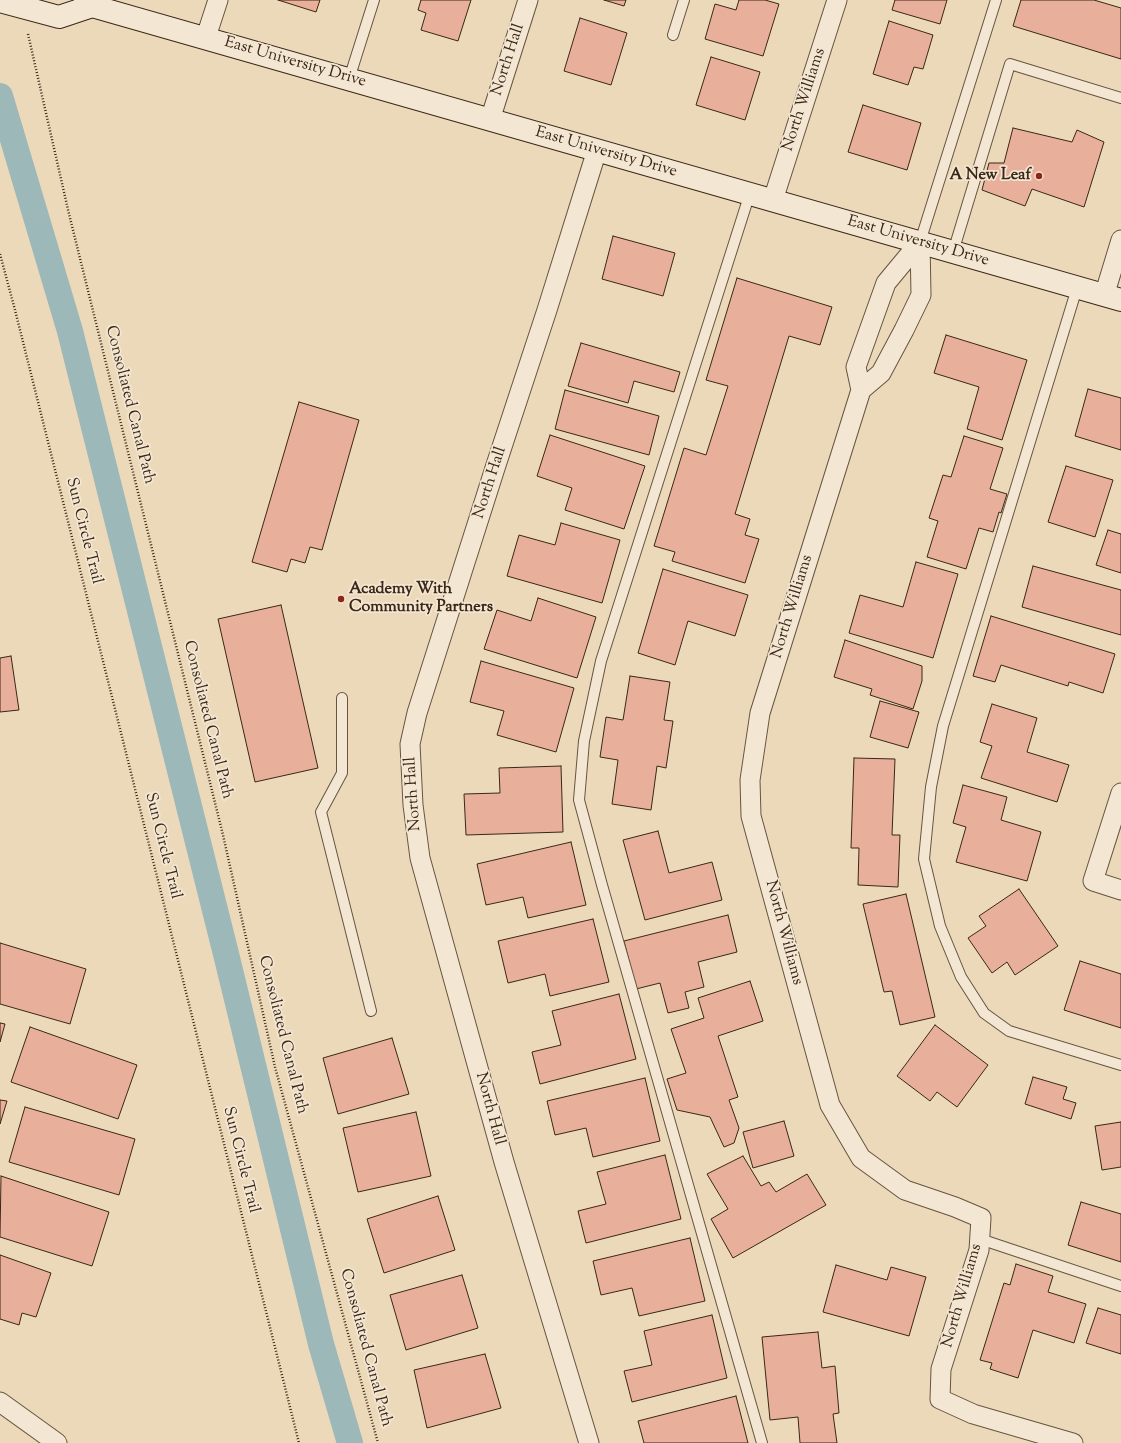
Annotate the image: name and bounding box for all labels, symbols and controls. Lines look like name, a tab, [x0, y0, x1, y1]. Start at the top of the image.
street label: North Hall	[488, 22, 530, 98]
street label: East University Drive	[222, 34, 368, 92]
street label: North Williams	[779, 46, 831, 154]
street label: East University Drive	[533, 124, 679, 182]
place label: A New Leaf	[949, 166, 1031, 186]
marker: A New Leaf	[1034, 171, 1044, 181]
street label: East University Drive	[845, 213, 991, 271]
street label: Consoliated Canal Path	[100, 324, 158, 486]
street label: North Hall	[470, 445, 512, 521]
street label: Sun Circle Trail	[60, 476, 106, 586]
street label: North Williams	[768, 553, 818, 661]
place label: Academy With Community Partners	[349, 580, 493, 618]
marker: Academy With Community Partners	[336, 594, 346, 604]
street label: Consoliated Canal Path	[178, 639, 236, 801]
street label: North Hall	[402, 756, 426, 832]
street label: Sun Circle Trail	[139, 791, 185, 901]
street label: North Williams	[760, 879, 806, 987]
street label: Consoliated Canal Path	[253, 954, 311, 1116]
street label: North Hall	[470, 1071, 508, 1147]
street label: Sun Circle Trail	[217, 1105, 263, 1215]
street label: North Williams	[939, 1242, 987, 1350]
street label: Consoliated Canal Path	[335, 1267, 395, 1429]

